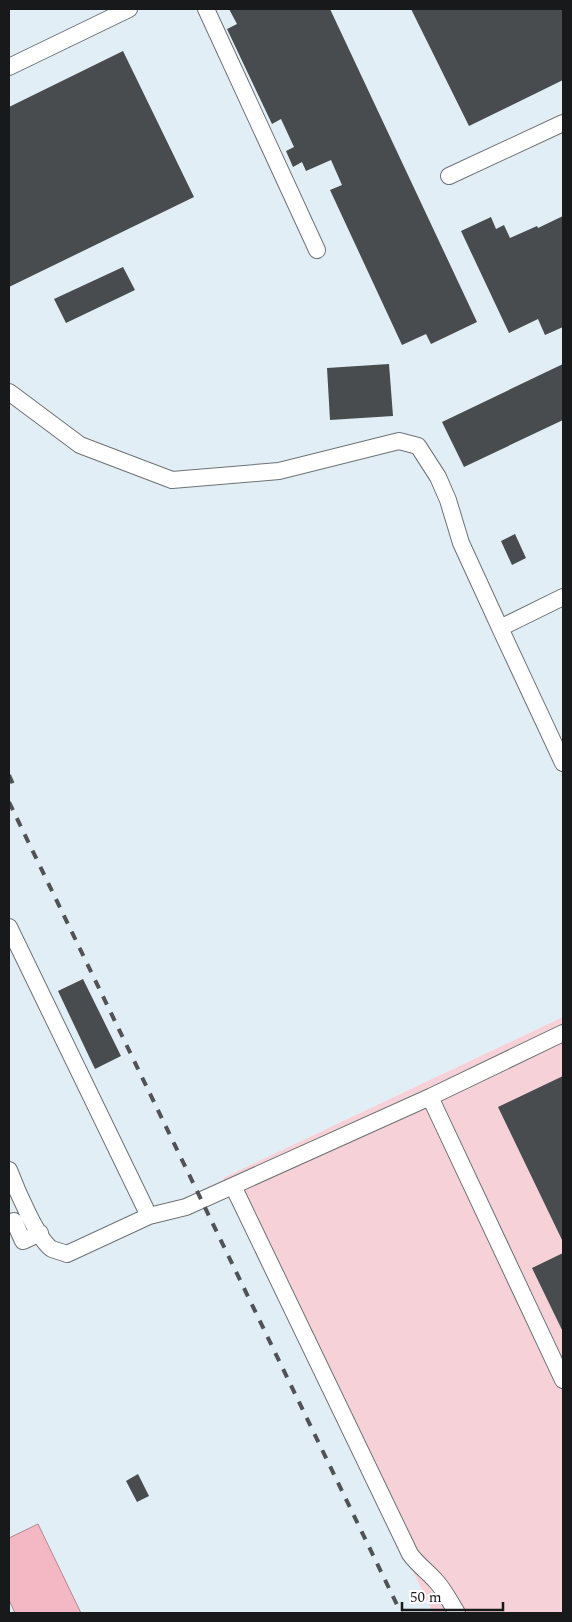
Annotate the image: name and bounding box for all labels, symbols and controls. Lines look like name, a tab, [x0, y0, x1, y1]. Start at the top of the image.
scale bar	[402, 1580, 503, 1612]
text: 50 m	[410, 1586, 442, 1609]

